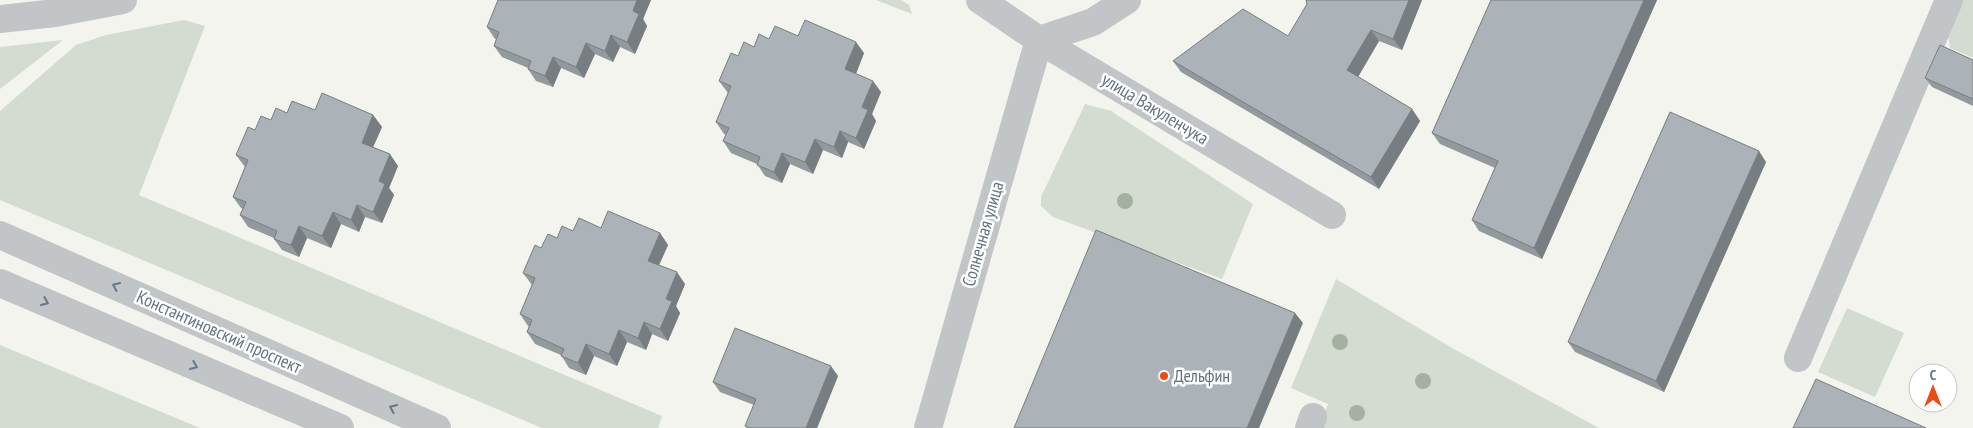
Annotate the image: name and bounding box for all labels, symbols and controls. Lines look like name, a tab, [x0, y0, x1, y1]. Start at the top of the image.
street label: улица Вакуленчука	[1098, 68, 1213, 149]
street label: Солнечная улица	[957, 179, 1008, 289]
one-way arrow	[112, 282, 121, 293]
street label: Константиновский проспект	[133, 285, 305, 378]
one-way arrow	[40, 295, 49, 306]
one-way arrow	[189, 359, 198, 370]
north arrow	[1908, 363, 1958, 413]
place label: Дельфин	[1174, 364, 1230, 387]
text: С	[1930, 366, 1937, 384]
marker: Дельфин	[1158, 370, 1170, 382]
one-way arrow	[389, 404, 398, 415]

